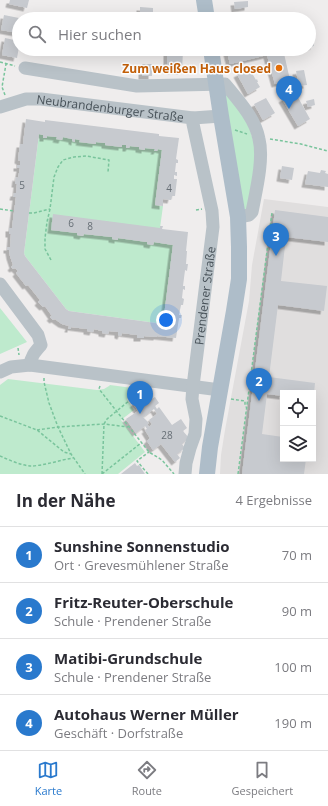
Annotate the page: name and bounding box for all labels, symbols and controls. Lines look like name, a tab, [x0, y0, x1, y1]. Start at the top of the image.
search box	[12, 12, 316, 56]
icon: search	[26, 23, 48, 45]
text: Hier suchen	[58, 24, 142, 44]
place label: Zum weißen Haus closed	[122, 60, 271, 77]
marker: Zum weißen Haus closed	[274, 63, 284, 73]
pin: 4	[276, 76, 302, 109]
street label: Neubrandenburger Straße	[36, 90, 185, 125]
house number: 5	[19, 178, 25, 192]
house number: 4	[166, 181, 172, 195]
house number: 6	[68, 216, 74, 230]
house number: 8	[87, 219, 93, 233]
pin: 3	[263, 223, 289, 256]
street label: Prendener Straße	[190, 245, 219, 346]
your location	[156, 310, 176, 330]
pin: 2	[246, 368, 272, 401]
pin: 1	[127, 381, 153, 414]
map controls	[280, 390, 316, 462]
button: locate	[280, 390, 316, 426]
button: layers	[280, 426, 316, 462]
house number: 28	[161, 428, 173, 442]
text: In der Nähe	[16, 489, 115, 512]
text: 4 Ergebnisse	[235, 491, 312, 509]
text: Sunshine Sonnenstudio	[54, 536, 230, 556]
text: 1	[25, 546, 33, 564]
text: 70 m	[282, 546, 312, 564]
text: Ort · Grevesmühlener Straße	[54, 556, 229, 574]
text: Fritz-Reuter-Oberschule	[54, 592, 233, 612]
text: 2	[25, 602, 33, 620]
text: 90 m	[282, 602, 312, 620]
text: Schule · Prendener Straße	[54, 612, 211, 630]
text: Matibi-Grundschule	[54, 648, 202, 668]
text: 3	[25, 658, 33, 676]
text: 100 m	[274, 658, 312, 676]
text: Schule · Prendener Straße	[54, 668, 211, 686]
text: Autohaus Werner Müller	[54, 704, 239, 724]
text: 4	[25, 714, 33, 732]
text: 190 m	[274, 714, 312, 732]
text: Geschäft · Dorfstraße	[54, 724, 183, 742]
tab: Karte	[35, 759, 62, 798]
tab: Route	[132, 759, 162, 798]
tab: Gespeichert	[231, 759, 293, 798]

